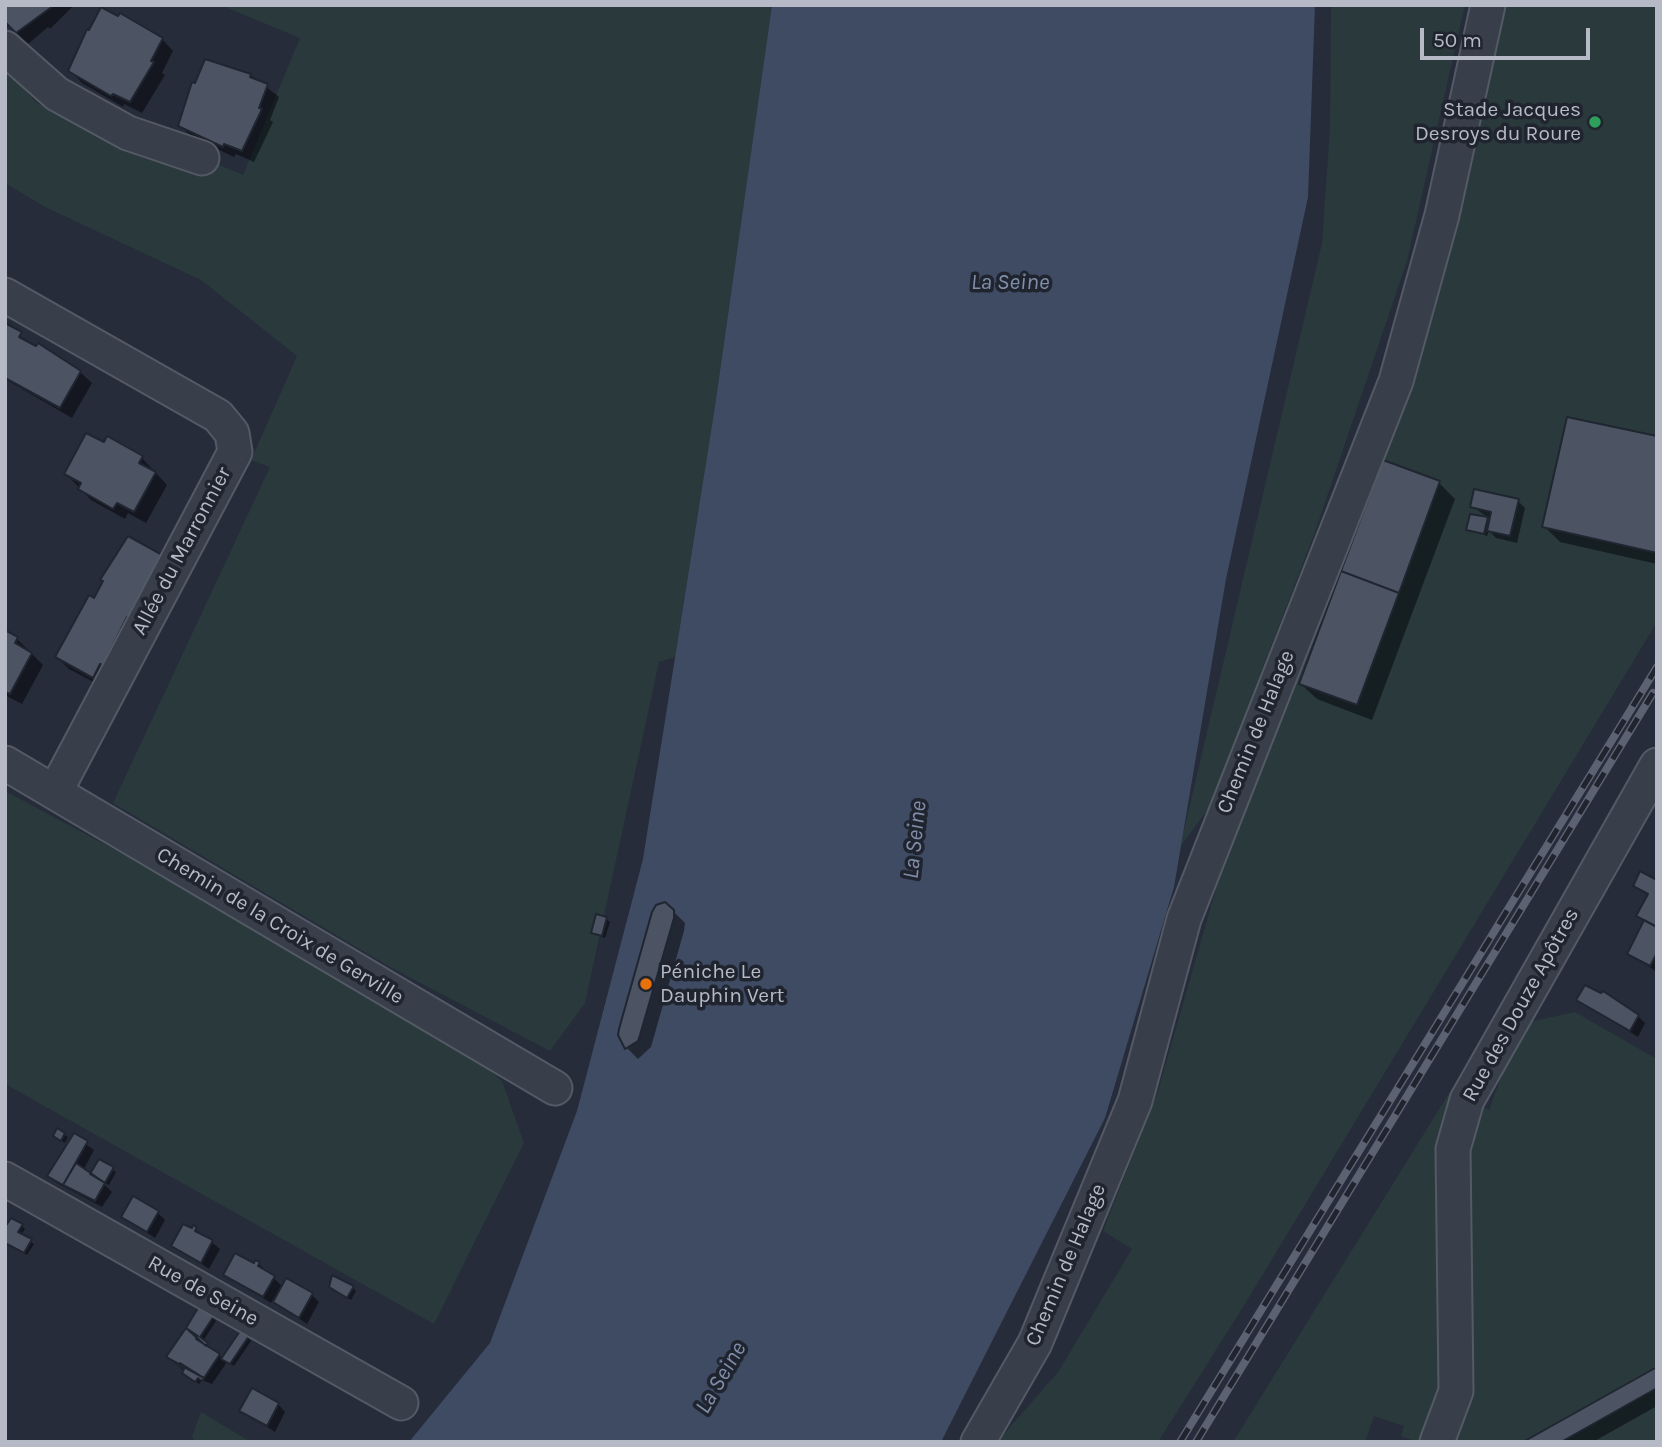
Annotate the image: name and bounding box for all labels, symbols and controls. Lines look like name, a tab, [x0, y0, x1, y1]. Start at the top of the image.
scale bar	[1424, 14, 1594, 58]
text: 50 m	[1433, 28, 1482, 52]
place label: Stade Jacques Desroys du Roure	[1415, 97, 1581, 147]
marker: Stade Jacques Desroys du Roure	[1587, 114, 1603, 130]
water label: La Seine	[971, 268, 1049, 296]
street label: Allée du Marronnier	[127, 463, 237, 639]
street label: Chemin de Halage	[1212, 647, 1300, 817]
water label: La Seine	[897, 799, 933, 881]
street label: Chemin de la Croix de Gerville	[152, 842, 408, 1010]
street label: Rue des Douze Apôtres	[1457, 904, 1585, 1106]
place label: Péniche Le Dauphin Vert	[660, 959, 784, 1009]
marker: Péniche Le Dauphin Vert	[638, 976, 654, 992]
street label: Chemin de Halage	[1020, 1180, 1112, 1350]
street label: Rue de Seine	[143, 1250, 263, 1332]
water label: La Seine	[689, 1337, 753, 1419]

